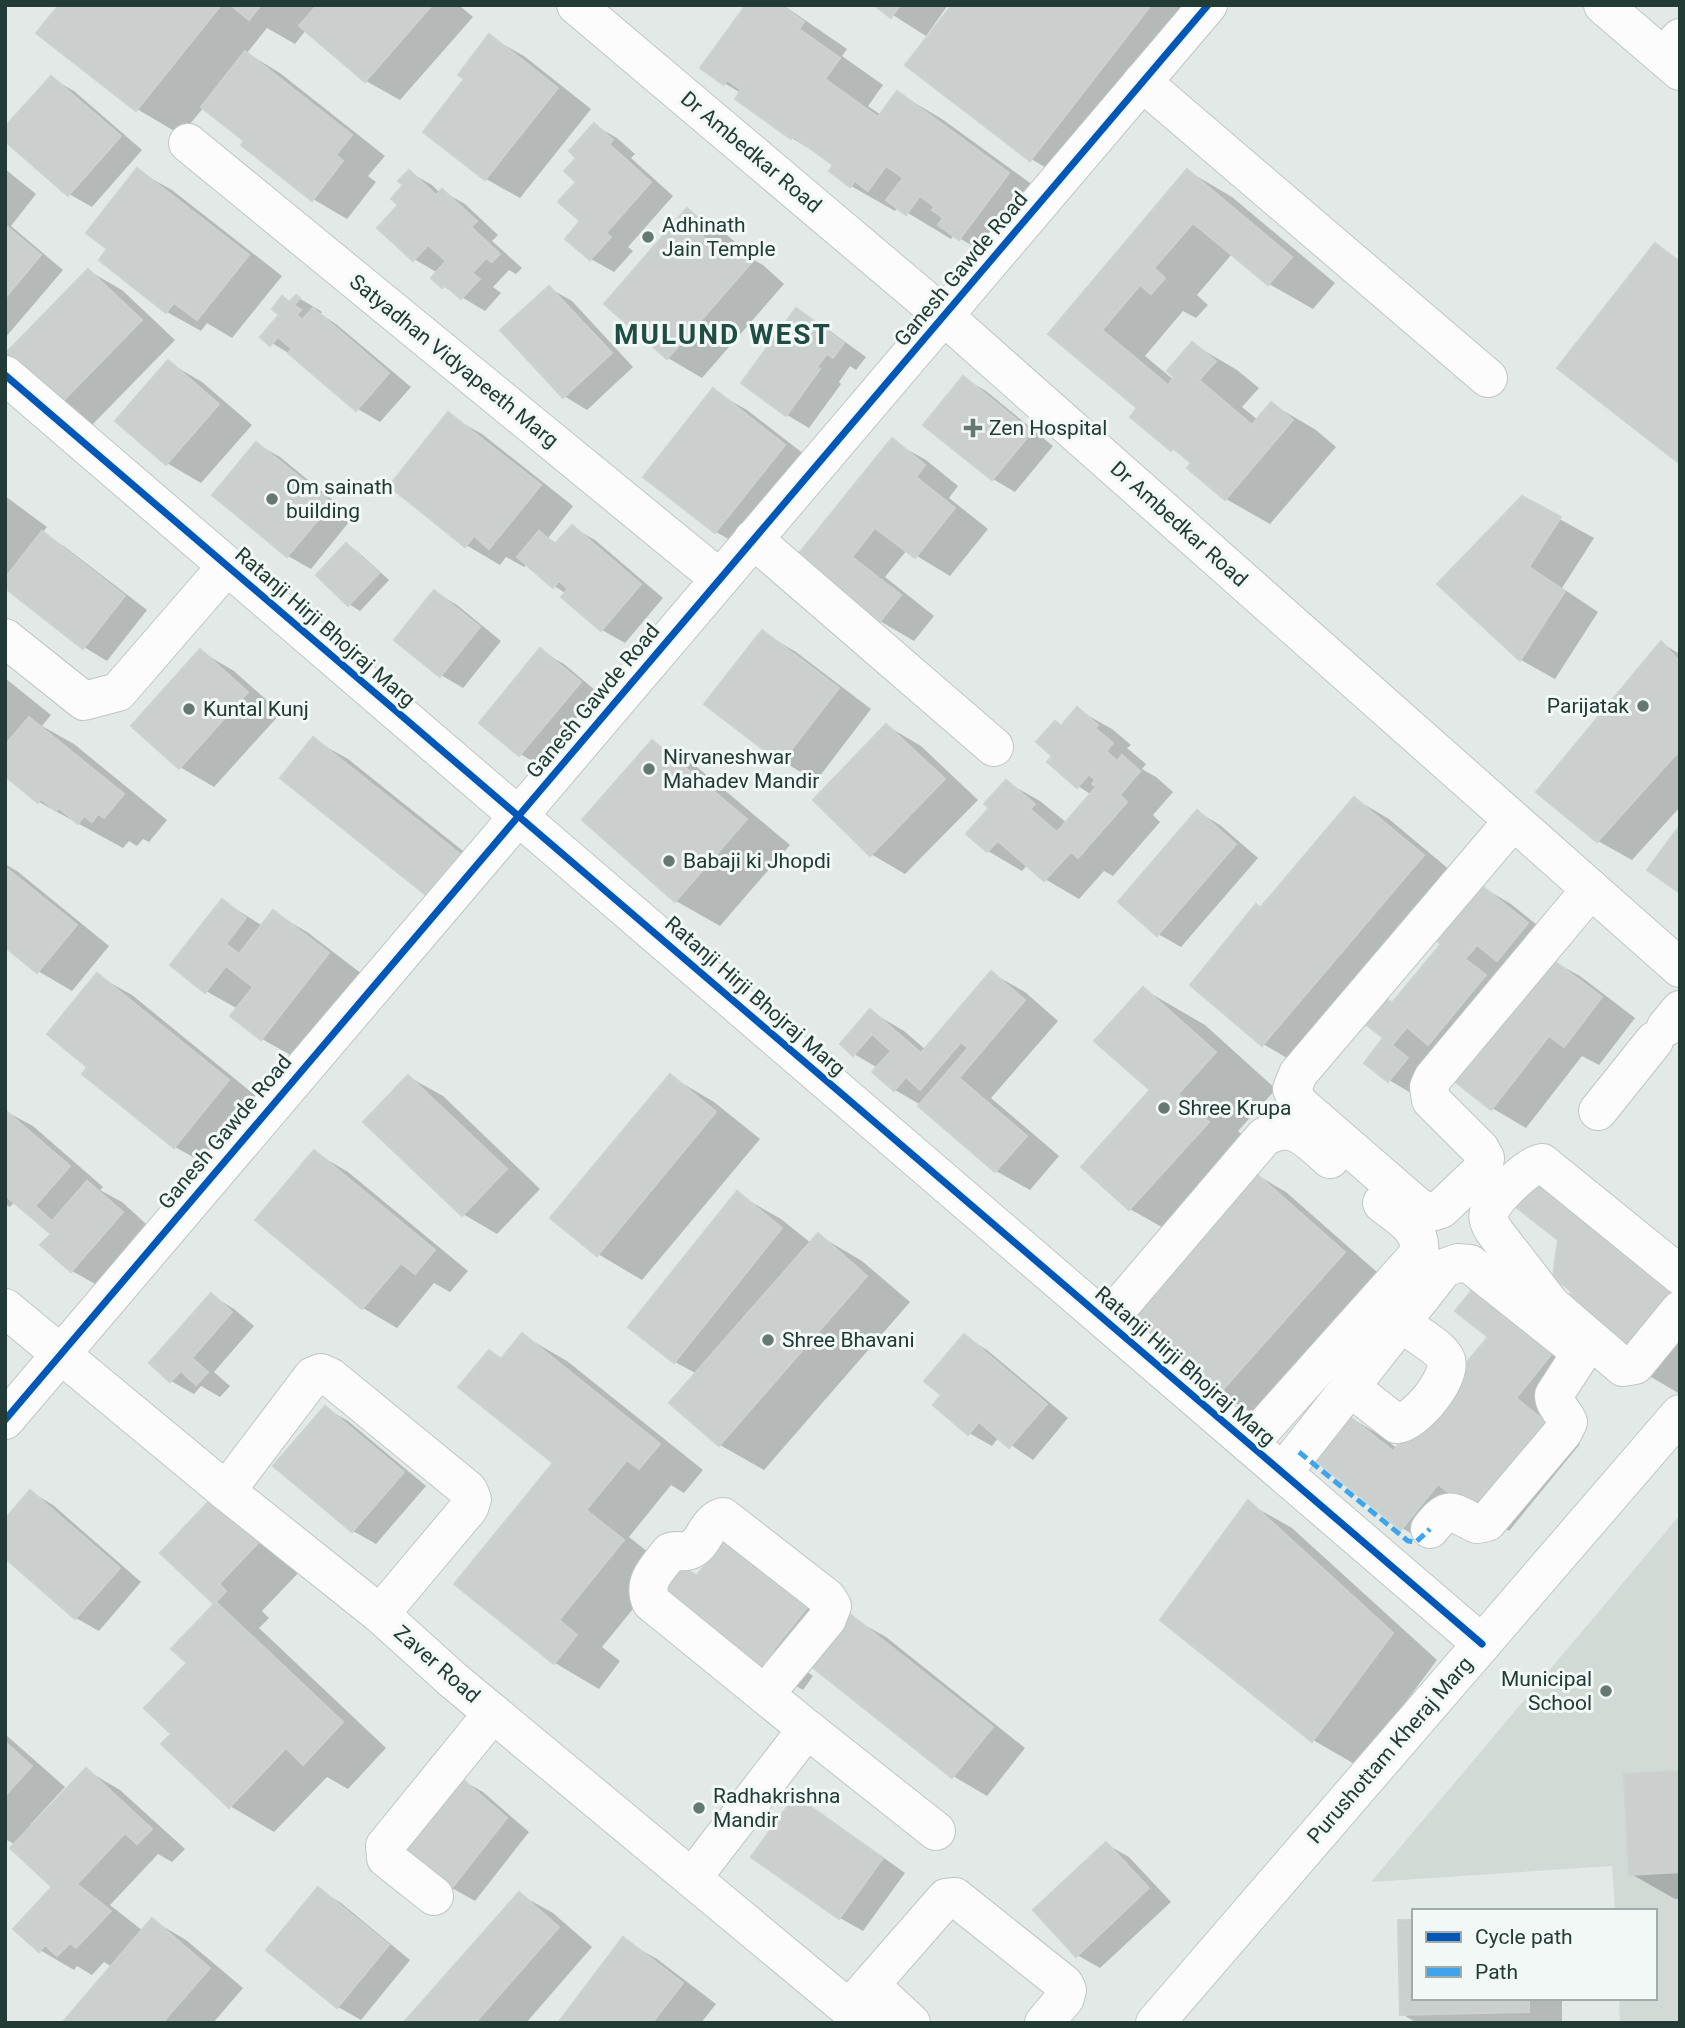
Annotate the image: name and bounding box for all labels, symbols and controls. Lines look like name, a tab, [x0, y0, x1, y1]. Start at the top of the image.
street label: Dr Ambedkar Road	[676, 86, 826, 218]
street label: Ganesh Gawde Road	[889, 187, 1033, 351]
place label: Adhinath Jain Temple	[662, 213, 776, 261]
marker: Adhinath Jain Temple	[640, 229, 656, 245]
street label: Satyadhan Vidyapeeth Marg	[345, 269, 563, 453]
district label: MULUND WEST	[614, 318, 832, 351]
place label: Zen Hospital	[989, 416, 1107, 440]
marker: Zen Hospital	[963, 418, 983, 438]
street label: Dr Ambedkar Road	[1106, 456, 1252, 592]
place label: Om sainath building	[286, 475, 393, 523]
marker: Om sainath building	[264, 491, 280, 507]
street label: Ratanji Hirji Bhojraj Marg	[230, 542, 420, 712]
street label: Ganesh Gawde Road	[521, 619, 665, 783]
place label: Parijatak	[1547, 694, 1629, 718]
place label: Kuntal Kunj	[203, 697, 309, 721]
marker: Parijatak	[1635, 698, 1651, 714]
marker: Kuntal Kunj	[181, 701, 197, 717]
place label: Nirvaneshwar Mahadev Mandir	[663, 745, 819, 793]
marker: Nirvaneshwar Mahadev Mandir	[641, 761, 657, 777]
place label: Babaji ki Jhopdi	[683, 849, 831, 873]
marker: Babaji ki Jhopdi	[661, 853, 677, 869]
street label: Ratanji Hirji Bhojraj Marg	[660, 911, 850, 1081]
street label: Ganesh Gawde Road	[153, 1050, 297, 1214]
place label: Shree Krupa	[1178, 1096, 1292, 1120]
marker: Shree Krupa	[1156, 1100, 1172, 1116]
street label: Ratanji Hirji Bhojraj Marg	[1090, 1281, 1280, 1451]
place label: Shree Bhavani	[782, 1328, 915, 1352]
marker: Shree Bhavani	[760, 1332, 776, 1348]
street label: Zaver Road	[389, 1620, 485, 1708]
street label: Purushottam Kheraj Marg	[1302, 1652, 1478, 1848]
place label: Municipal School	[1501, 1667, 1592, 1715]
marker: Municipal School	[1598, 1683, 1614, 1699]
place label: Radhakrishna Mandir	[713, 1784, 841, 1832]
marker: Radhakrishna Mandir	[691, 1800, 707, 1816]
legend	[1412, 1909, 1657, 2000]
text: Cycle path	[1475, 1925, 1573, 1949]
text: Path	[1475, 1960, 1518, 1984]

